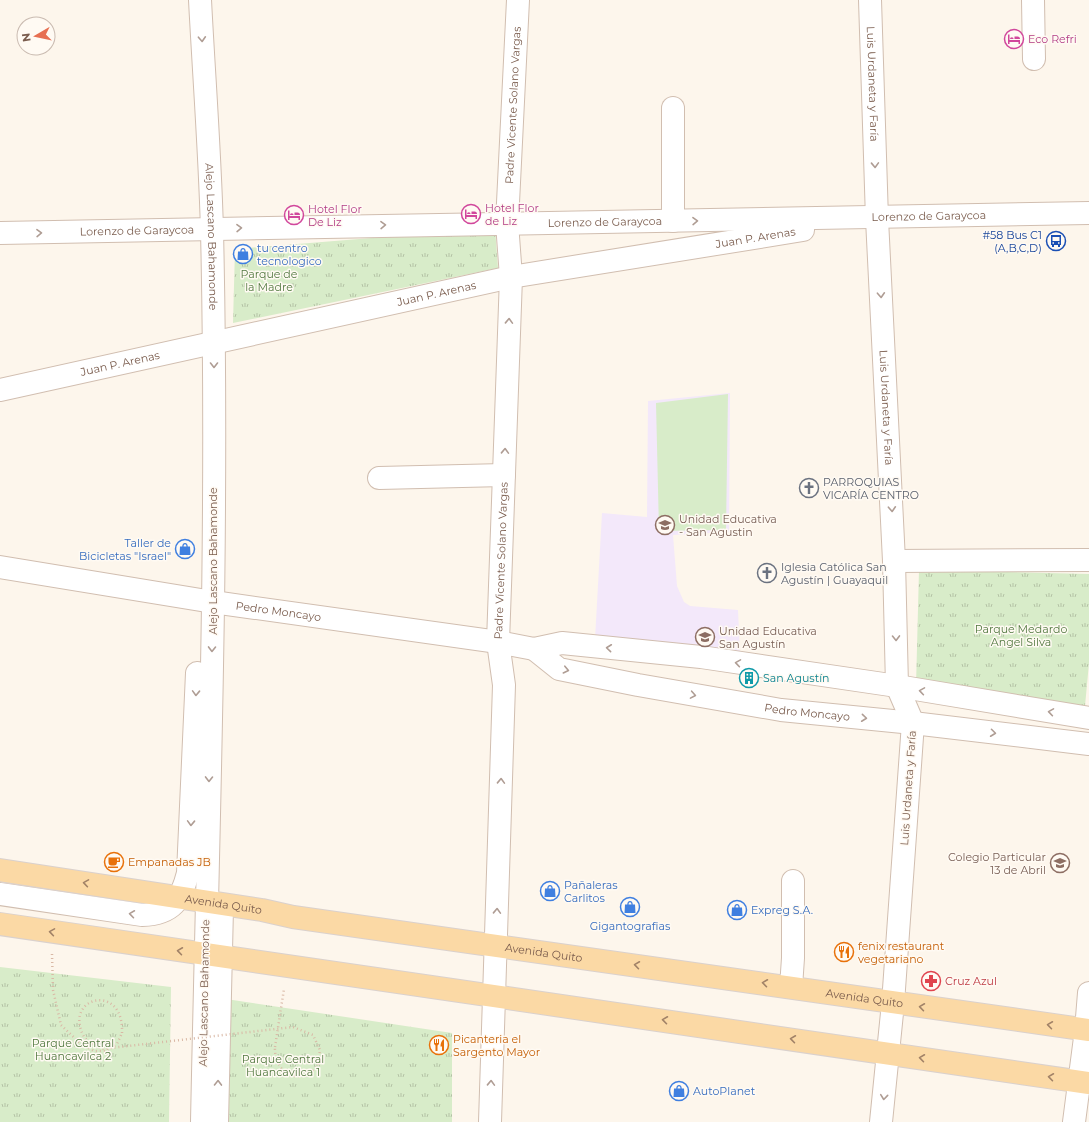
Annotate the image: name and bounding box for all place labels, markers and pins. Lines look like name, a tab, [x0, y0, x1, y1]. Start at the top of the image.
hotel icon: Eco Refri	[1003, 28, 1025, 50]
place label: Eco Refri	[1028, 32, 1077, 46]
place label: Hotel Flor de Liz	[485, 201, 539, 228]
place label: Hotel Flor De Liz	[308, 202, 362, 229]
hotel icon: Hotel Flor de Liz	[460, 203, 482, 225]
hotel icon: Hotel Flor De Liz	[283, 204, 305, 226]
place label: #58 Bus C1 (A,B,C,D)	[982, 228, 1042, 255]
bus stop icon: #58 Bus C1 (A,B,C,D)	[1045, 230, 1067, 252]
place label: tu centro tecnologico	[257, 241, 322, 268]
shop icon: tu centro tecnologico	[232, 243, 254, 265]
place label: PARROQUIAS VICARÍA CENTRO	[823, 475, 919, 502]
church icon: PARROQUIAS VICARÍA CENTRO	[798, 477, 820, 499]
place label: Unidad Educativa - San Agustin	[679, 512, 777, 539]
school or university icon: Unidad Educativa - San Agustin	[654, 514, 676, 536]
place label: Taller de Bicicletas "Israel"	[79, 536, 171, 563]
shop icon: Taller de Bicicletas "Israel"	[174, 538, 196, 560]
place label: Iglesia Católica San Agustín | Guayaquil	[781, 560, 888, 587]
church icon: Iglesia Católica San Agustín | Guayaquil	[756, 562, 778, 584]
place label: Unidad Educativa San Agustín	[719, 624, 817, 651]
school or university icon: Unidad Educativa San Agustín	[694, 626, 716, 648]
building icon: San Agustín	[738, 667, 760, 689]
place label: San Agustín	[763, 671, 830, 685]
place label: Colegio Particular 13 de Abril	[948, 850, 1046, 877]
cafe icon: Empanadas JB	[103, 851, 125, 873]
school or university icon: Colegio Particular 13 de Abril	[1049, 852, 1071, 874]
place label: Empanadas JB	[128, 855, 211, 869]
place label: Pañaleras Carlitos	[564, 878, 618, 905]
shop icon: Pañaleras Carlitos	[539, 880, 561, 902]
shop icon: Gigantografias	[619, 896, 641, 918]
shop icon: Expreg S.A.	[726, 899, 748, 921]
place label: Expreg S.A.	[751, 903, 813, 917]
place label: Gigantografias	[590, 919, 671, 933]
place label: fenix restaurant vegetariano	[858, 939, 945, 966]
restaurant icon: fenix restaurant vegetariano	[833, 941, 855, 963]
pharmacy icon: Cruz Azul	[920, 970, 942, 992]
place label: Cruz Azul	[945, 974, 997, 988]
place label: Picanteria el Sargento Mayor	[453, 1032, 540, 1059]
restaurant icon: Picanteria el Sargento Mayor	[428, 1034, 450, 1056]
shop icon: AutoPlanet	[668, 1080, 690, 1102]
place label: AutoPlanet	[693, 1084, 756, 1098]

